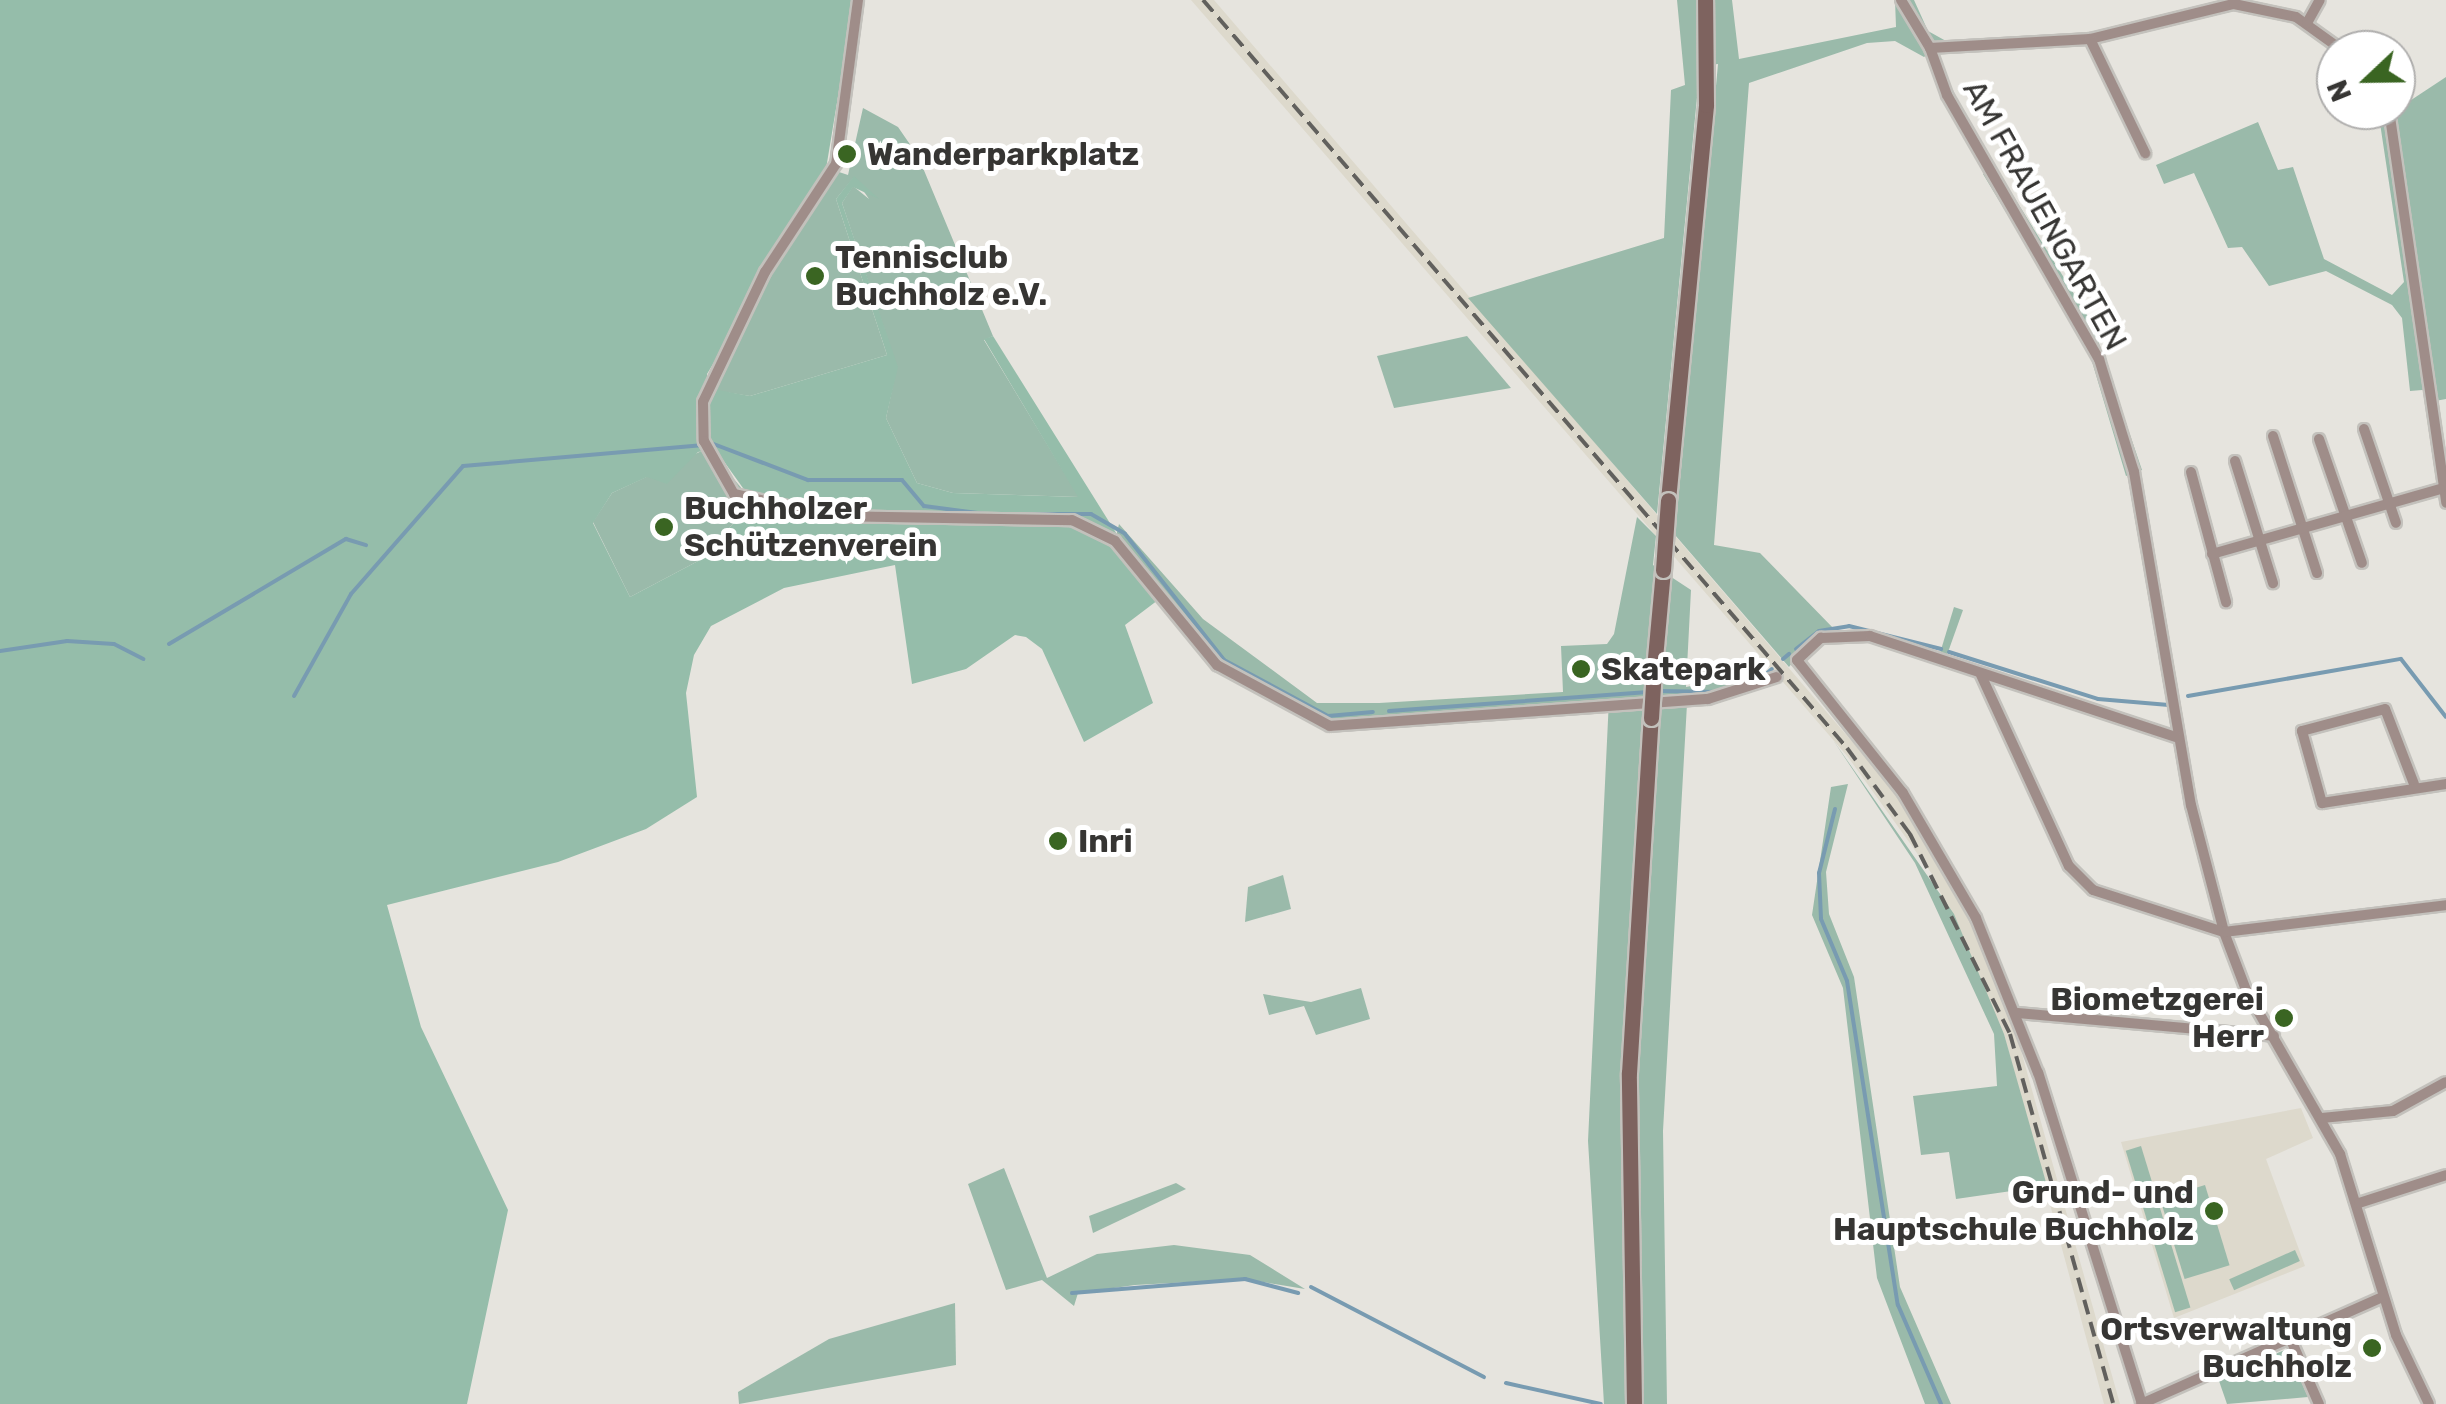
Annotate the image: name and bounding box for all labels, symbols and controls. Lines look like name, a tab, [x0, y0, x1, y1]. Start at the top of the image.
north arrow	[2316, 30, 2416, 130]
street label: AM FRAUENGARTEN	[1955, 73, 2135, 357]
text: N	[2321, 75, 2359, 106]
place label: Wanderparkplatz	[867, 135, 1139, 173]
marker: Wanderparkplatz	[836, 143, 858, 165]
place label: Tennisclub Buchholz e.V.	[835, 239, 1047, 314]
marker: Tennisclub Buchholz e.V.	[804, 265, 826, 287]
place label: Buchholzer Schützenverein	[684, 490, 937, 565]
marker: Buchholzer Schützenverein	[653, 516, 675, 538]
place label: Skatepark	[1601, 650, 1766, 688]
marker: Skatepark	[1570, 658, 1592, 680]
place label: Inri	[1078, 822, 1133, 860]
marker: Inri	[1047, 830, 1069, 852]
place label: Biometzgerei Herr	[2050, 981, 2264, 1056]
marker: Biometzgerei Herr	[2273, 1007, 2295, 1029]
place label: Grund- und Hauptschule Buchholz	[1833, 1174, 2194, 1249]
marker: Grund- und Hauptschule Buchholz	[2203, 1200, 2225, 1222]
place label: Ortsverwaltung Buchholz	[2100, 1311, 2352, 1386]
marker: Ortsverwaltung Buchholz	[2361, 1337, 2383, 1359]

